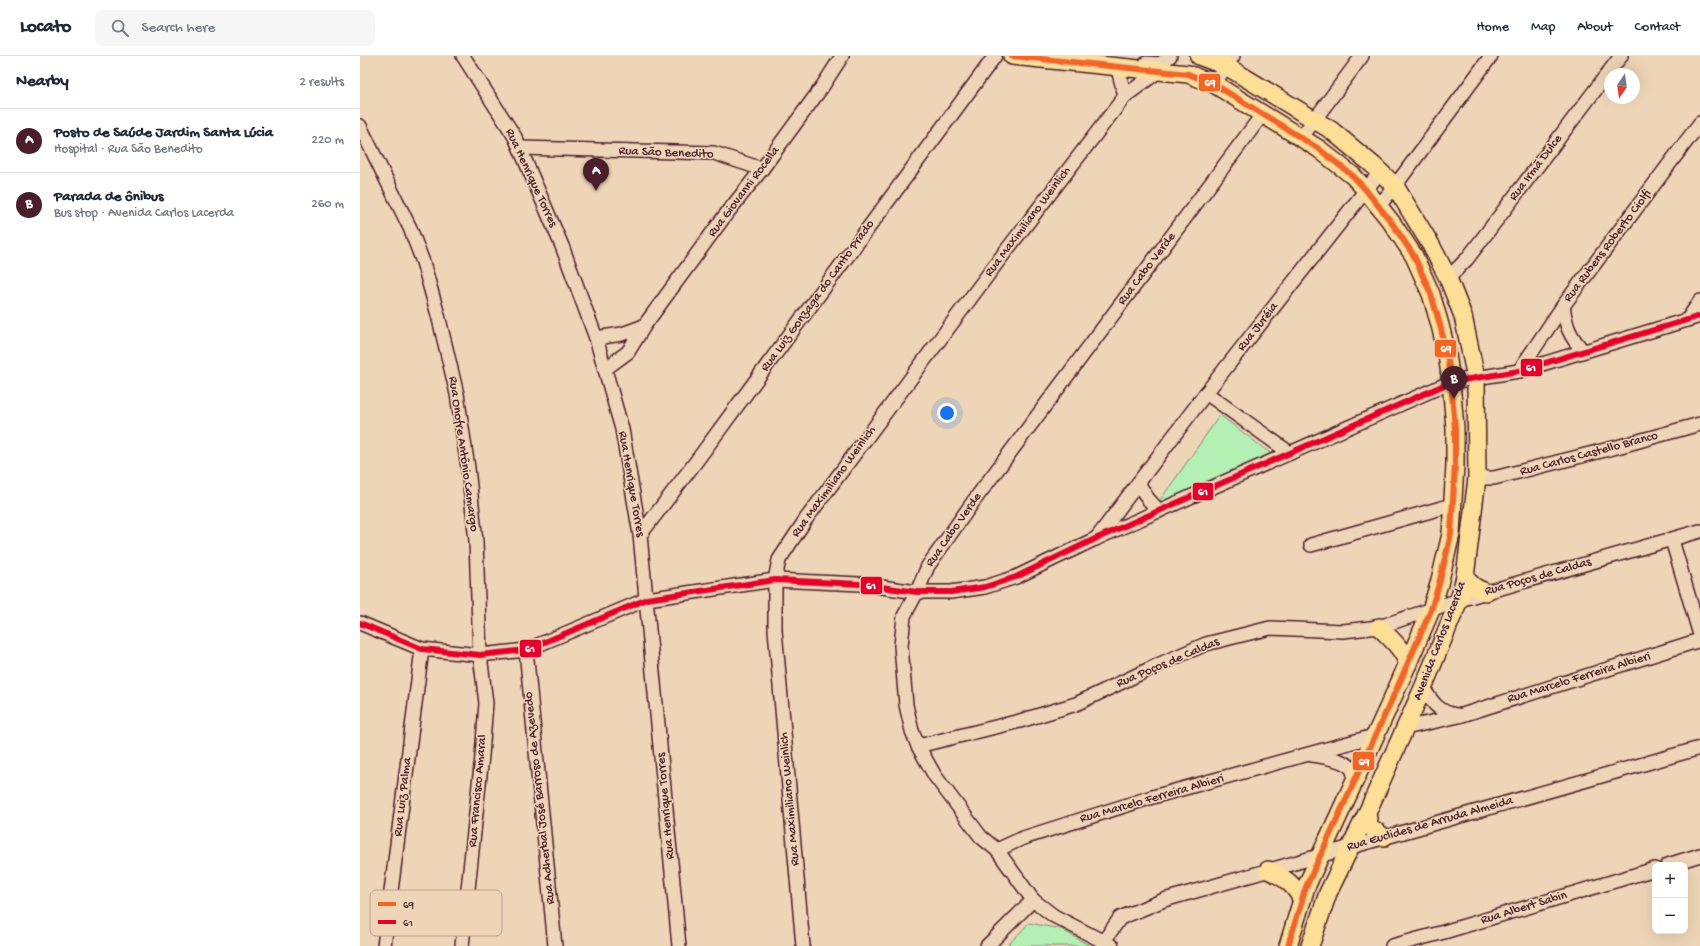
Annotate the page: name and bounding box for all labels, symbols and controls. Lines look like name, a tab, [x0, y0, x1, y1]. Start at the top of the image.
search box	[95, 10, 375, 46]
text: Locato	[20, 16, 71, 39]
icon: search	[109, 17, 131, 39]
text: Search here	[141, 19, 215, 37]
text: Home	[1477, 19, 1509, 36]
text: Map	[1531, 19, 1555, 36]
text: About	[1577, 19, 1613, 36]
text: Contact	[1635, 19, 1680, 36]
north arrow	[1604, 68, 1640, 104]
text: Nearby	[16, 72, 69, 92]
line badge: 69	[1198, 73, 1221, 92]
text: 2 results	[299, 75, 344, 90]
text: 69	[1204, 78, 1216, 90]
text: Posto de Saúde Jardim Santa Lúcia	[54, 124, 273, 142]
street label: Rua Henrique Torres	[502, 126, 561, 231]
street label: Rua Irmã Dulce	[1506, 132, 1566, 204]
text: A	[25, 133, 33, 148]
text: 220 m	[312, 133, 344, 148]
text: Hospital · Rua São Benedito	[54, 142, 203, 157]
street label: Rua Giovanni Rocella	[705, 143, 783, 240]
street label: Rua São Benedito	[618, 144, 714, 162]
pin: A	[583, 158, 609, 191]
street label: Rua Maximiliano Weinlich	[982, 164, 1074, 280]
street label: Rua Rubens Roberto Ciolfi	[1561, 187, 1655, 305]
text: Parada de ônibus	[54, 188, 164, 206]
text: B	[26, 197, 32, 212]
text: 260 m	[311, 197, 344, 212]
text: Bus stop · Avenida Carlos Lacerda	[54, 206, 234, 221]
street label: Rua Luiz Gonzaga do Canto Prado	[758, 217, 878, 375]
street label: Rua Cabo Verde	[1115, 230, 1179, 308]
street label: Rua Juréia	[1234, 299, 1282, 354]
line badge: 69	[1434, 339, 1457, 358]
text: 69	[1440, 344, 1452, 356]
line badge: 61	[1520, 358, 1543, 377]
text: 61	[1526, 363, 1536, 375]
pin: B	[1441, 366, 1467, 399]
street label: Rua Onofre Antônio Camargo	[445, 375, 481, 533]
your location	[937, 403, 957, 423]
street label: Rua Maximiliano Weinlich	[789, 423, 879, 541]
street label: Rua Carlos Castello Branco	[1518, 428, 1660, 480]
street label: Rua Henrique Torres	[614, 430, 648, 539]
line badge: 61	[1192, 482, 1214, 501]
text: 61	[1198, 487, 1208, 499]
street label: Rua Cabo Verde	[923, 490, 985, 570]
street label: Rua Poços de Caldas	[1483, 554, 1594, 599]
line badge: 61	[860, 576, 883, 595]
street label: Avenida Carlos Lacerda	[1410, 579, 1470, 702]
text: 61	[866, 581, 876, 593]
street label: Rua Poços de Caldas	[1114, 634, 1223, 691]
line badge: 61	[519, 639, 542, 658]
text: 61	[525, 644, 535, 656]
street label: Rua Marcelo Ferreira Albieri	[1505, 649, 1653, 707]
street label: Rua Adherbal José Barroso de Azevedo	[521, 691, 559, 905]
street label: Rua Maximiliano Weinlich	[777, 732, 803, 866]
street label: Rua Francisco Amaral	[466, 734, 490, 848]
street label: Rua Henrique Torres	[654, 751, 678, 860]
line badge: 69	[1352, 751, 1375, 771]
street label: Rua Luiz Palma	[391, 756, 415, 837]
text: 69	[1358, 757, 1370, 769]
street label: Rua Marcelo Ferreira Albieri	[1078, 771, 1226, 827]
street label: Rua Euclides de Arruda Almeida	[1345, 793, 1516, 855]
map controls	[1652, 862, 1688, 934]
button: +	[1652, 862, 1688, 898]
street label: Rua Albert Sabin	[1479, 888, 1570, 928]
legend	[370, 890, 502, 936]
button: −	[1652, 898, 1688, 934]
text: 69	[403, 900, 415, 912]
text: 61	[403, 918, 413, 930]

